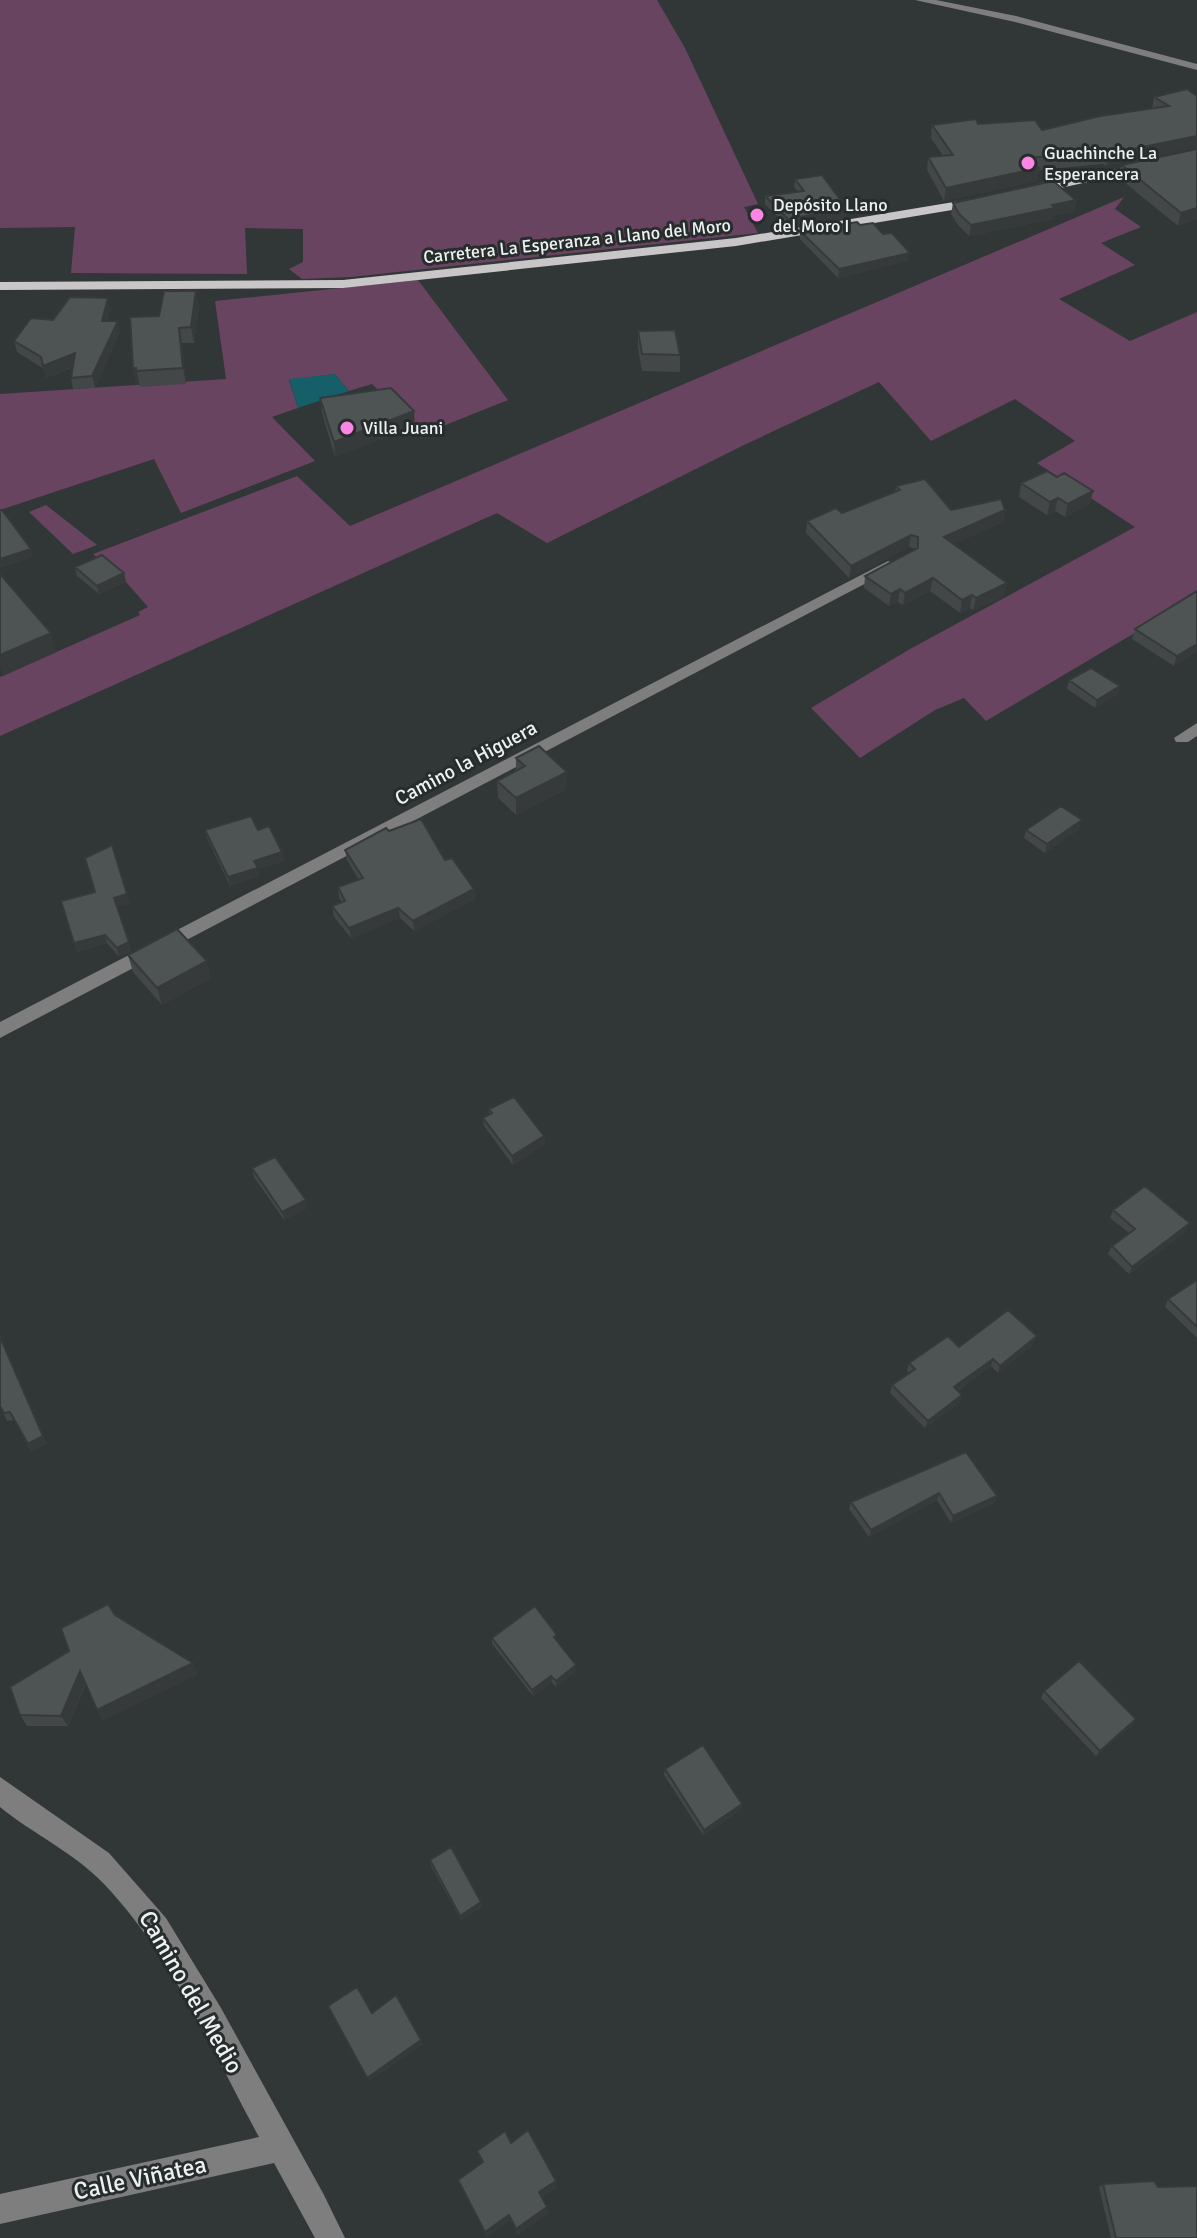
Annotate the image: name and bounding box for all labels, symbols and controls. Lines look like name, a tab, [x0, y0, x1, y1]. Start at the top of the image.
place label: Guachinche La Esperancera	[1044, 142, 1157, 185]
marker: Guachinche La Esperancera	[1019, 154, 1037, 172]
place label: Depósito Llano del Moro I	[773, 194, 888, 237]
marker: Depósito Llano del Moro I	[748, 206, 766, 224]
street label: Carretera La Esperanza a Llano del Moro	[422, 214, 732, 268]
place label: Villa Juani	[363, 417, 443, 439]
marker: Villa Juani	[338, 419, 356, 437]
street label: Camino la Higuera	[391, 715, 541, 811]
street label: Camino del Medio	[132, 1905, 250, 2079]
street label: Calle Viñatea	[71, 2149, 209, 2207]

